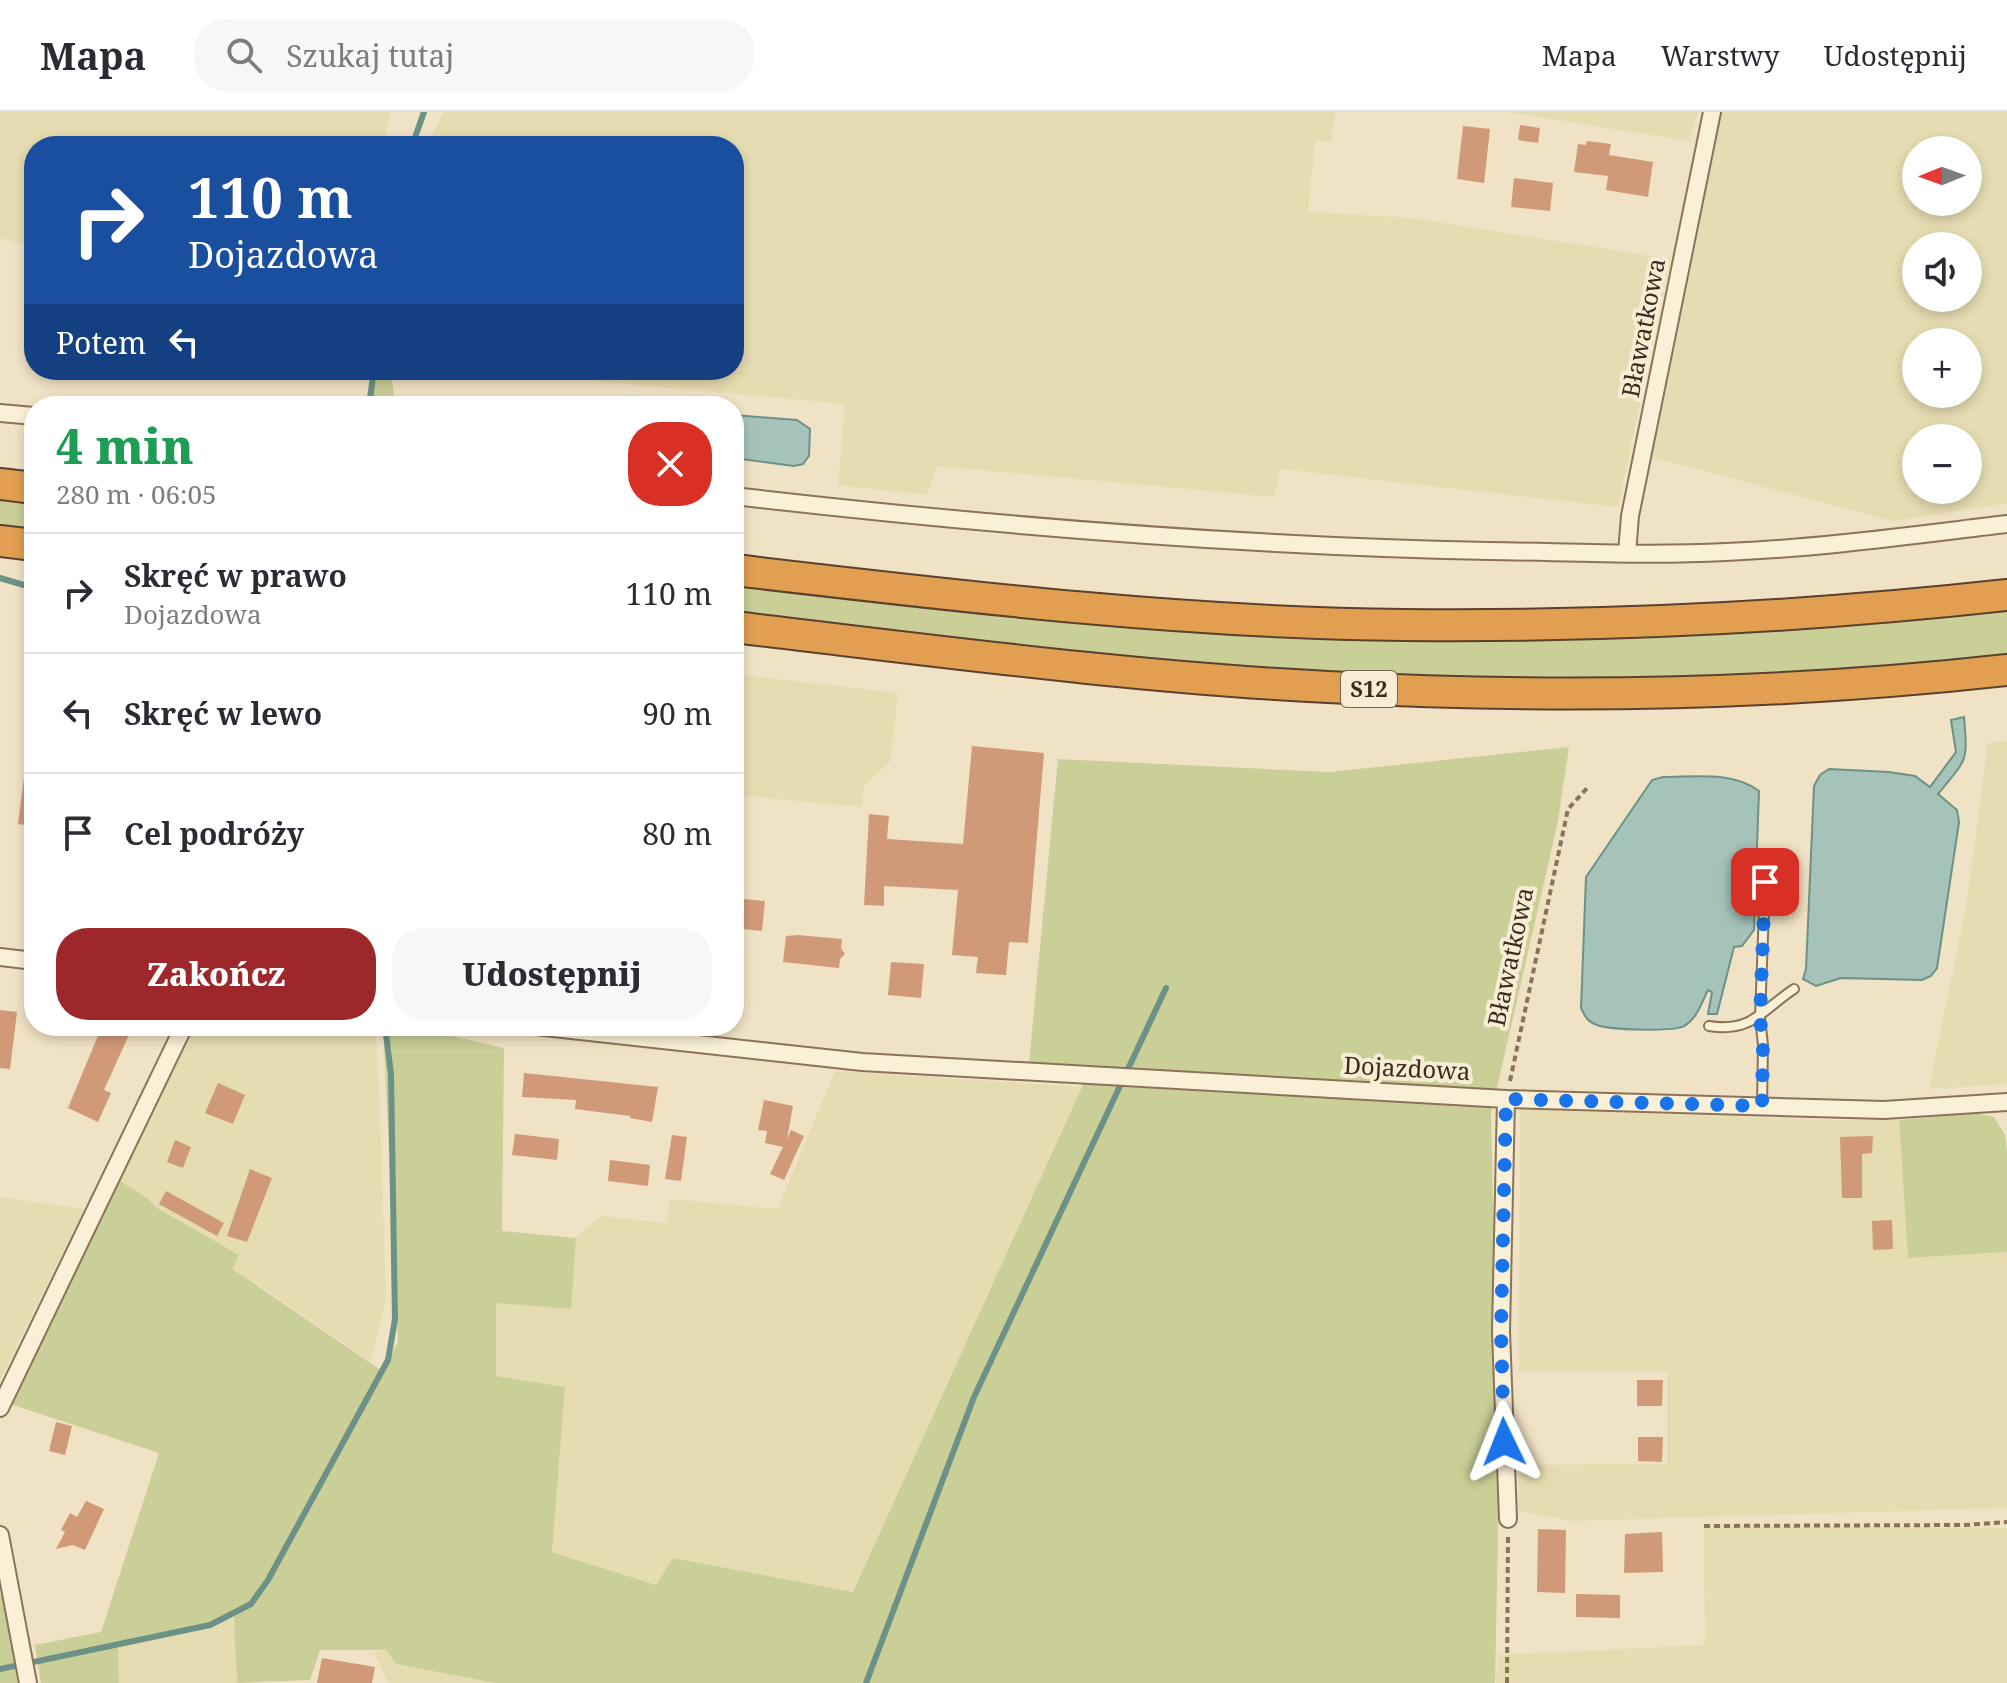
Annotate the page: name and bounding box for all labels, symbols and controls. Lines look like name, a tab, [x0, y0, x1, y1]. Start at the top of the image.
search box	[194, 19, 754, 91]
text: Mapa	[40, 29, 146, 81]
icon: search	[222, 33, 266, 77]
text: Szukaj tutaj	[286, 35, 454, 76]
text: Mapa	[1542, 36, 1617, 74]
text: Warstwy	[1661, 36, 1779, 74]
text: Udostępnij	[1823, 36, 1967, 74]
north arrow	[1902, 136, 1982, 216]
map controls	[1902, 136, 1982, 504]
text: 110 m	[188, 158, 353, 234]
icon: right	[56, 168, 160, 272]
text: Dojazdowa	[188, 230, 379, 279]
button: sound	[1902, 232, 1982, 312]
street label: Bławatkowa	[1613, 255, 1672, 400]
icon: left	[162, 320, 206, 364]
text: Potem	[56, 322, 146, 363]
button: +	[1902, 328, 1982, 408]
text: 4 min	[56, 413, 194, 478]
button: close	[628, 422, 712, 506]
button: −	[1902, 424, 1982, 504]
text: 280 m · 06:05	[56, 476, 217, 512]
text: Skręć w prawo	[124, 555, 347, 596]
icon: right	[56, 571, 100, 615]
text: 110 m	[626, 573, 712, 614]
text: Dojazdowa	[124, 596, 262, 632]
road number: S12	[1341, 671, 1397, 707]
icon: left	[56, 691, 100, 735]
text: Skręć w lewo	[124, 693, 322, 734]
text: 90 m	[642, 693, 712, 734]
icon: arrive	[56, 811, 100, 855]
text: Cel podróży	[124, 813, 304, 854]
text: 80 m	[642, 813, 712, 854]
pin	[1731, 848, 1799, 916]
icon: arrive	[1743, 860, 1787, 904]
street label: Bławatkowa	[1479, 884, 1540, 1029]
button: Zakończ	[56, 928, 376, 1020]
button: Udostępnij	[392, 928, 712, 1020]
street label: Dojazdowa	[1343, 1048, 1471, 1087]
position arrow	[1462, 1400, 1546, 1484]

